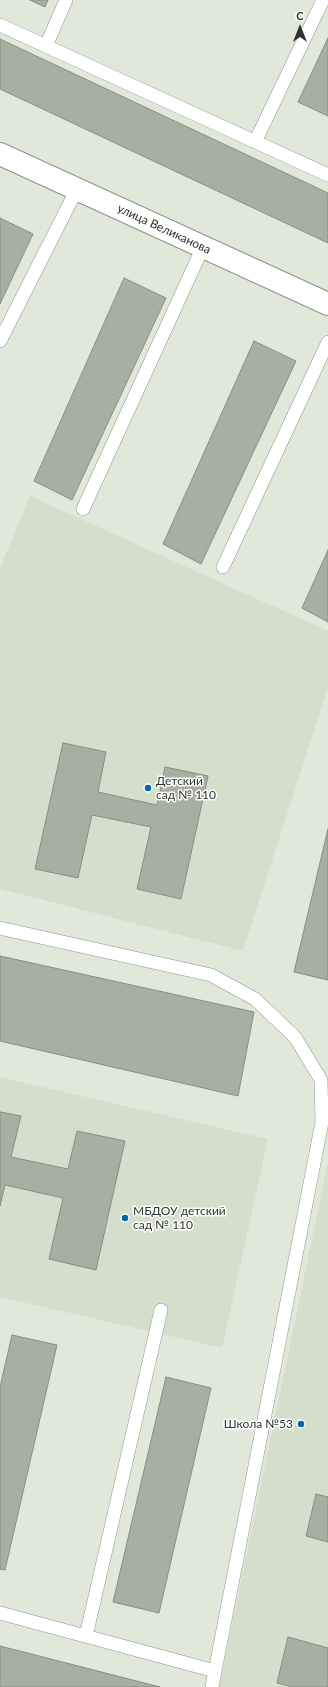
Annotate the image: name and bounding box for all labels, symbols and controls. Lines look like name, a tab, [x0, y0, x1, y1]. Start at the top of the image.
north arrow	[280, 8, 320, 48]
text: С	[296, 9, 304, 22]
street label: улица Великанова	[115, 201, 213, 257]
place label: Детский сад № 110	[156, 774, 216, 802]
marker: Детский сад № 110	[143, 783, 153, 793]
place label: МБДОУ детский сад № 110	[133, 1204, 226, 1232]
marker: МБДОУ детский сад № 110	[120, 1213, 130, 1223]
place label: Школа №53	[224, 1417, 293, 1431]
marker: Школа №53	[296, 1419, 306, 1429]

